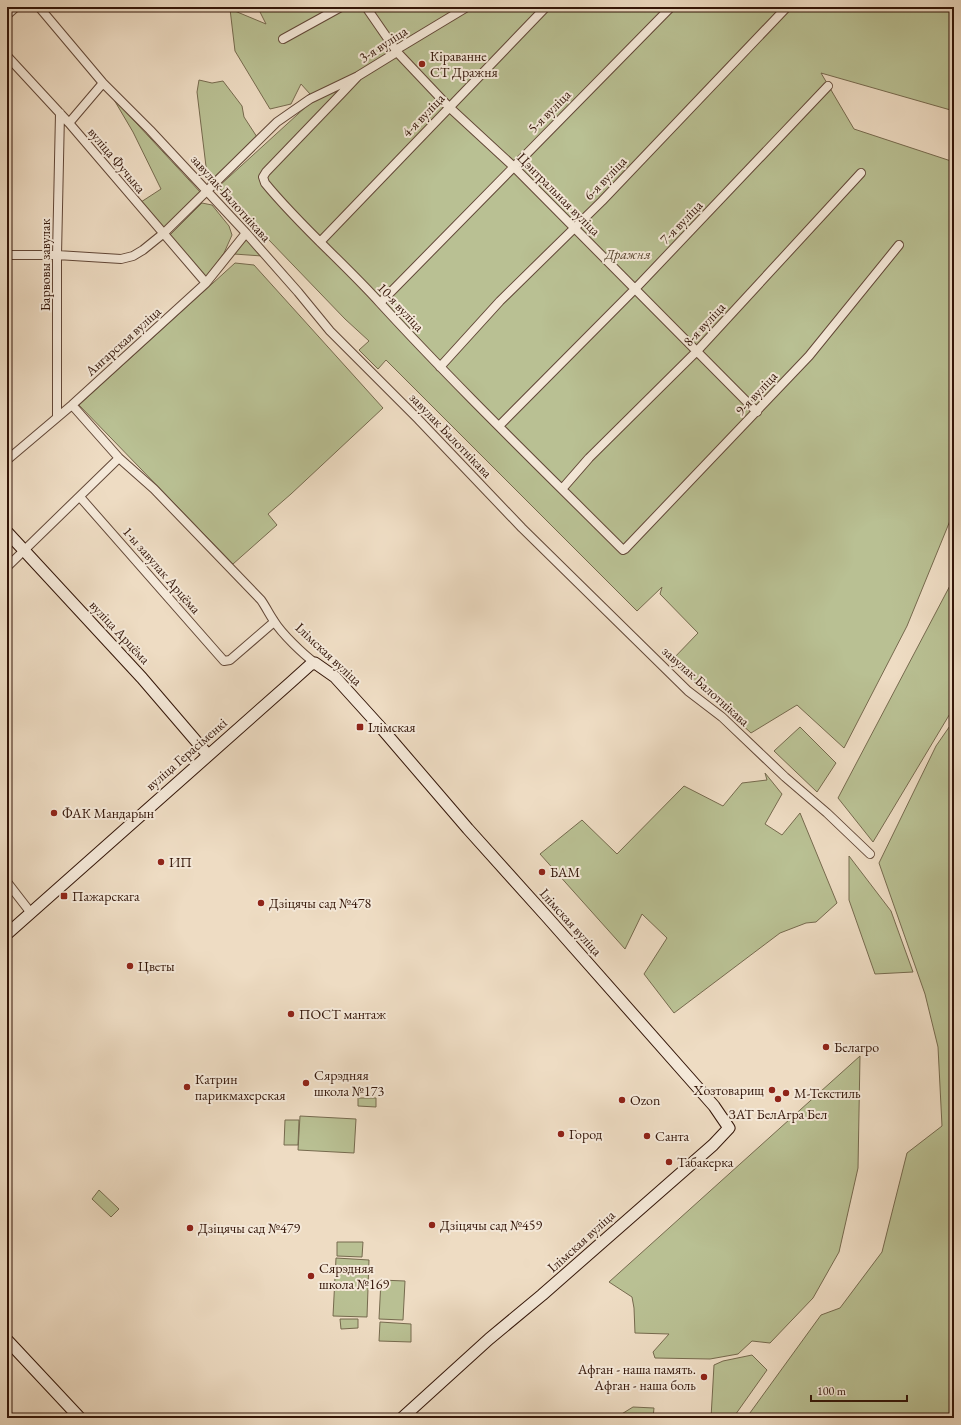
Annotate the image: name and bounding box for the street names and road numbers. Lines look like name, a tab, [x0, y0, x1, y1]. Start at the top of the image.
street label: 3-я вуліца	[355, 22, 411, 66]
street label: 5-я вуліца	[524, 85, 575, 136]
street label: 4-я вуліца	[398, 89, 449, 141]
street label: вуліца Фучыка	[84, 123, 150, 197]
street label: Цэнтральная вуліца	[513, 148, 605, 240]
street label: завулак Балотнікава	[187, 150, 275, 246]
street label: 6-я вуліца	[580, 152, 631, 204]
street label: 7-я вуліца	[656, 196, 707, 248]
street label: Барвовы завулак	[36, 218, 54, 311]
street label: 10-я вуліца	[374, 279, 429, 336]
street label: 8-я вуліца	[679, 298, 729, 350]
street label: Ангарская вуліца	[81, 302, 165, 380]
street label: 9-я вуліца	[731, 367, 781, 419]
street label: завулак Балотнікава	[406, 389, 497, 482]
street label: 1-ы завулак Арцёма	[119, 523, 205, 618]
street label: вуліца Арцёма	[86, 596, 155, 668]
street label: Ілімская вуліца	[292, 619, 366, 690]
street label: завулак Балотнікава	[658, 642, 754, 730]
street label: вуліца Герасіменкі	[142, 713, 231, 794]
street label: Ілімская вуліца	[536, 884, 606, 960]
street label: Ілімская вуліца	[543, 1206, 619, 1276]

